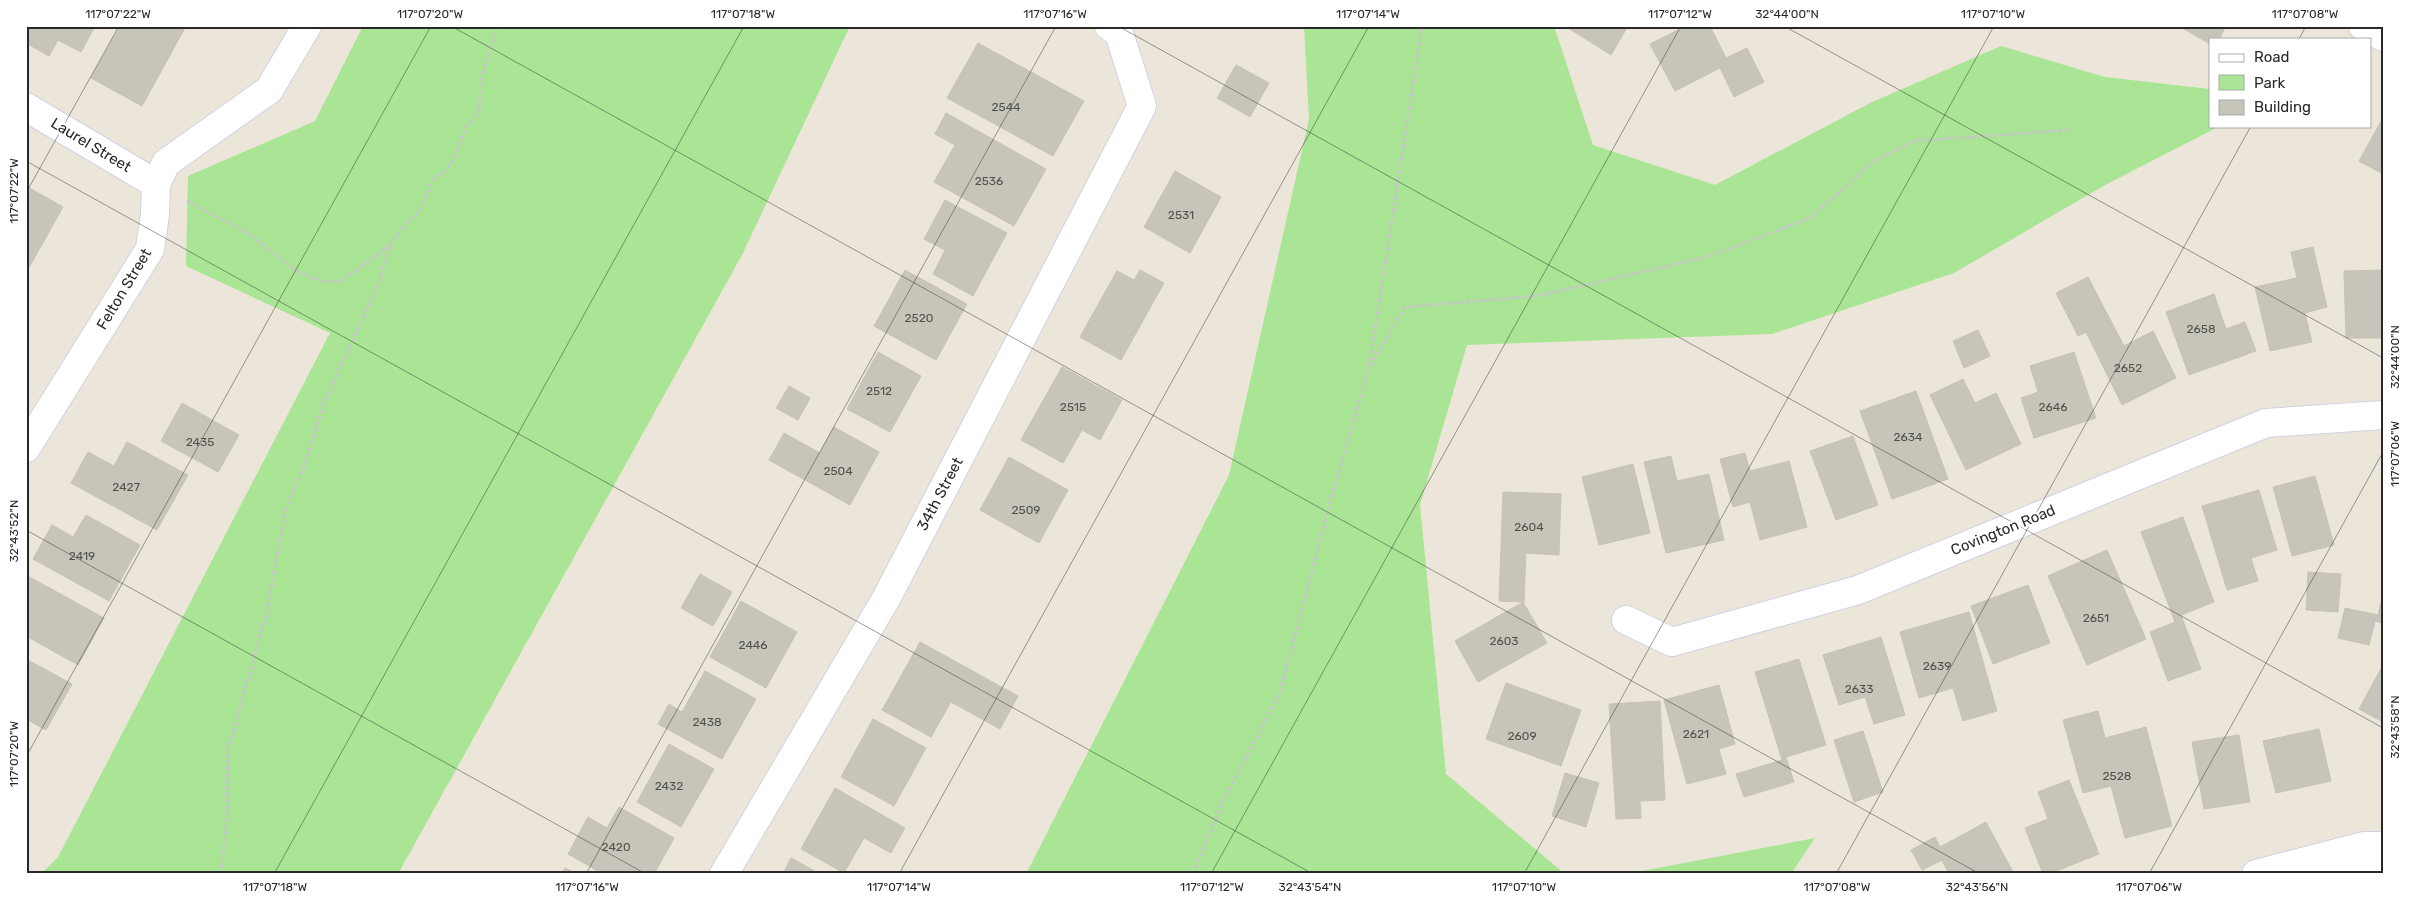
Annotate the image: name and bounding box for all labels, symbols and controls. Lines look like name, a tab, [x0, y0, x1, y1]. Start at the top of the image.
text: 117°07'22"W	[85, 7, 151, 21]
text: 117°07'20"W	[397, 7, 464, 21]
text: 117°07'18"W	[711, 7, 776, 21]
text: 117°07'16"W	[1023, 7, 1087, 21]
text: 117°07'14"W	[1336, 7, 1400, 21]
text: 117°07'12"W	[1648, 7, 1712, 21]
text: 32°44'00"N	[1755, 7, 1819, 21]
text: 117°07'10"W	[1961, 7, 2026, 21]
text: 117°07'08"W	[2272, 7, 2339, 21]
legend	[2209, 38, 2372, 128]
text: Road	[2254, 48, 2290, 66]
text: Park	[2254, 74, 2285, 92]
text: Building	[2254, 98, 2311, 116]
house number: 2544	[991, 100, 1021, 114]
street label: Laurel Street	[48, 114, 134, 176]
text: 117°07'22"W	[7, 158, 21, 224]
house number: 2536	[975, 174, 1003, 188]
house number: 2531	[1168, 208, 1194, 222]
street label: Felton Street	[93, 245, 155, 333]
house number: 2520	[905, 311, 933, 325]
house number: 2658	[2186, 322, 2216, 336]
text: 32°44'00"N	[2388, 325, 2402, 389]
house number: 2652	[2114, 361, 2142, 375]
house number: 2512	[866, 384, 892, 398]
house number: 2515	[1060, 400, 1086, 414]
house number: 2646	[2039, 400, 2067, 414]
text: 117°07'06"W	[2388, 421, 2402, 487]
house number: 2634	[1894, 430, 1923, 444]
house number: 2435	[186, 435, 214, 449]
street label: 34th Street	[913, 454, 967, 534]
house number: 2504	[823, 464, 853, 478]
house number: 2427	[112, 480, 140, 494]
text: 32°43'52"N	[7, 500, 21, 562]
street label: Covington Road	[1948, 501, 2058, 559]
house number: 2509	[1012, 503, 1040, 517]
house number: 2604	[1514, 520, 1544, 534]
house number: 2419	[69, 549, 95, 563]
house number: 2651	[2083, 611, 2109, 625]
house number: 2603	[1489, 634, 1519, 648]
house number: 2446	[738, 638, 768, 652]
house number: 2639	[1923, 659, 1951, 673]
house number: 2633	[1845, 682, 1873, 696]
text: 32°43'58"N	[2388, 695, 2402, 759]
house number: 2438	[692, 715, 722, 729]
text: 117°07'20"W	[7, 720, 21, 787]
house number: 2621	[1683, 727, 1709, 741]
house number: 2609	[1507, 729, 1537, 743]
house number: 2528	[2103, 769, 2131, 783]
house number: 2432	[655, 779, 683, 793]
house number: 2420	[601, 840, 631, 854]
text: 117°07'18"W	[243, 880, 308, 894]
text: 117°07'16"W	[555, 880, 619, 894]
text: 117°07'14"W	[867, 880, 931, 894]
text: 117°07'12"W	[1180, 880, 1244, 894]
text: 32°43'54"N	[1279, 880, 1341, 894]
text: 117°07'10"W	[1492, 880, 1557, 894]
text: 117°07'08"W	[1804, 880, 1871, 894]
text: 32°43'56"N	[1946, 880, 2008, 894]
text: 117°07'06"W	[2116, 880, 2182, 894]

